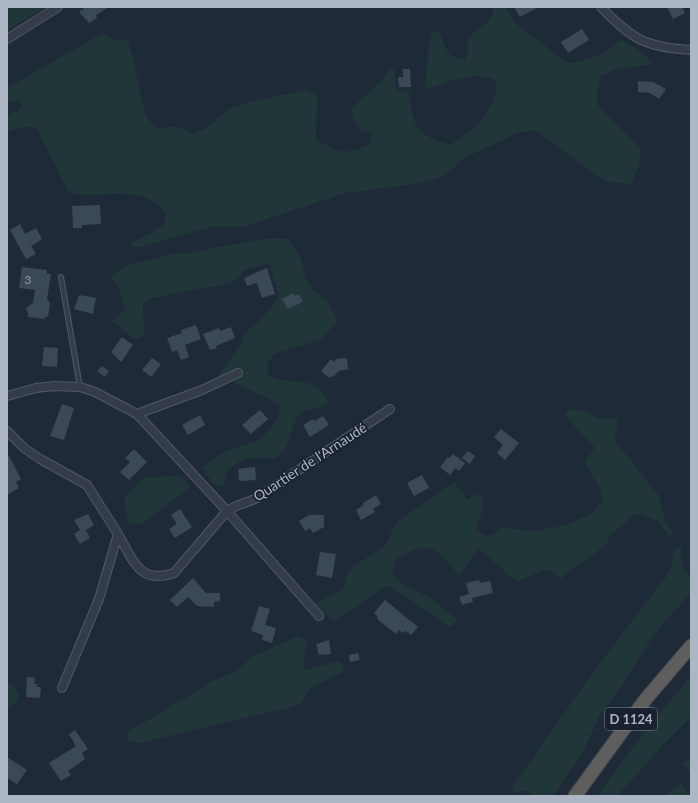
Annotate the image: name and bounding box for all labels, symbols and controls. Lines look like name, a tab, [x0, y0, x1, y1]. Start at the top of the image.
house number: 3	[25, 272, 32, 287]
street label: Quartier de l'Arnaudé	[250, 419, 370, 505]
road number: D 1124	[605, 708, 657, 730]

